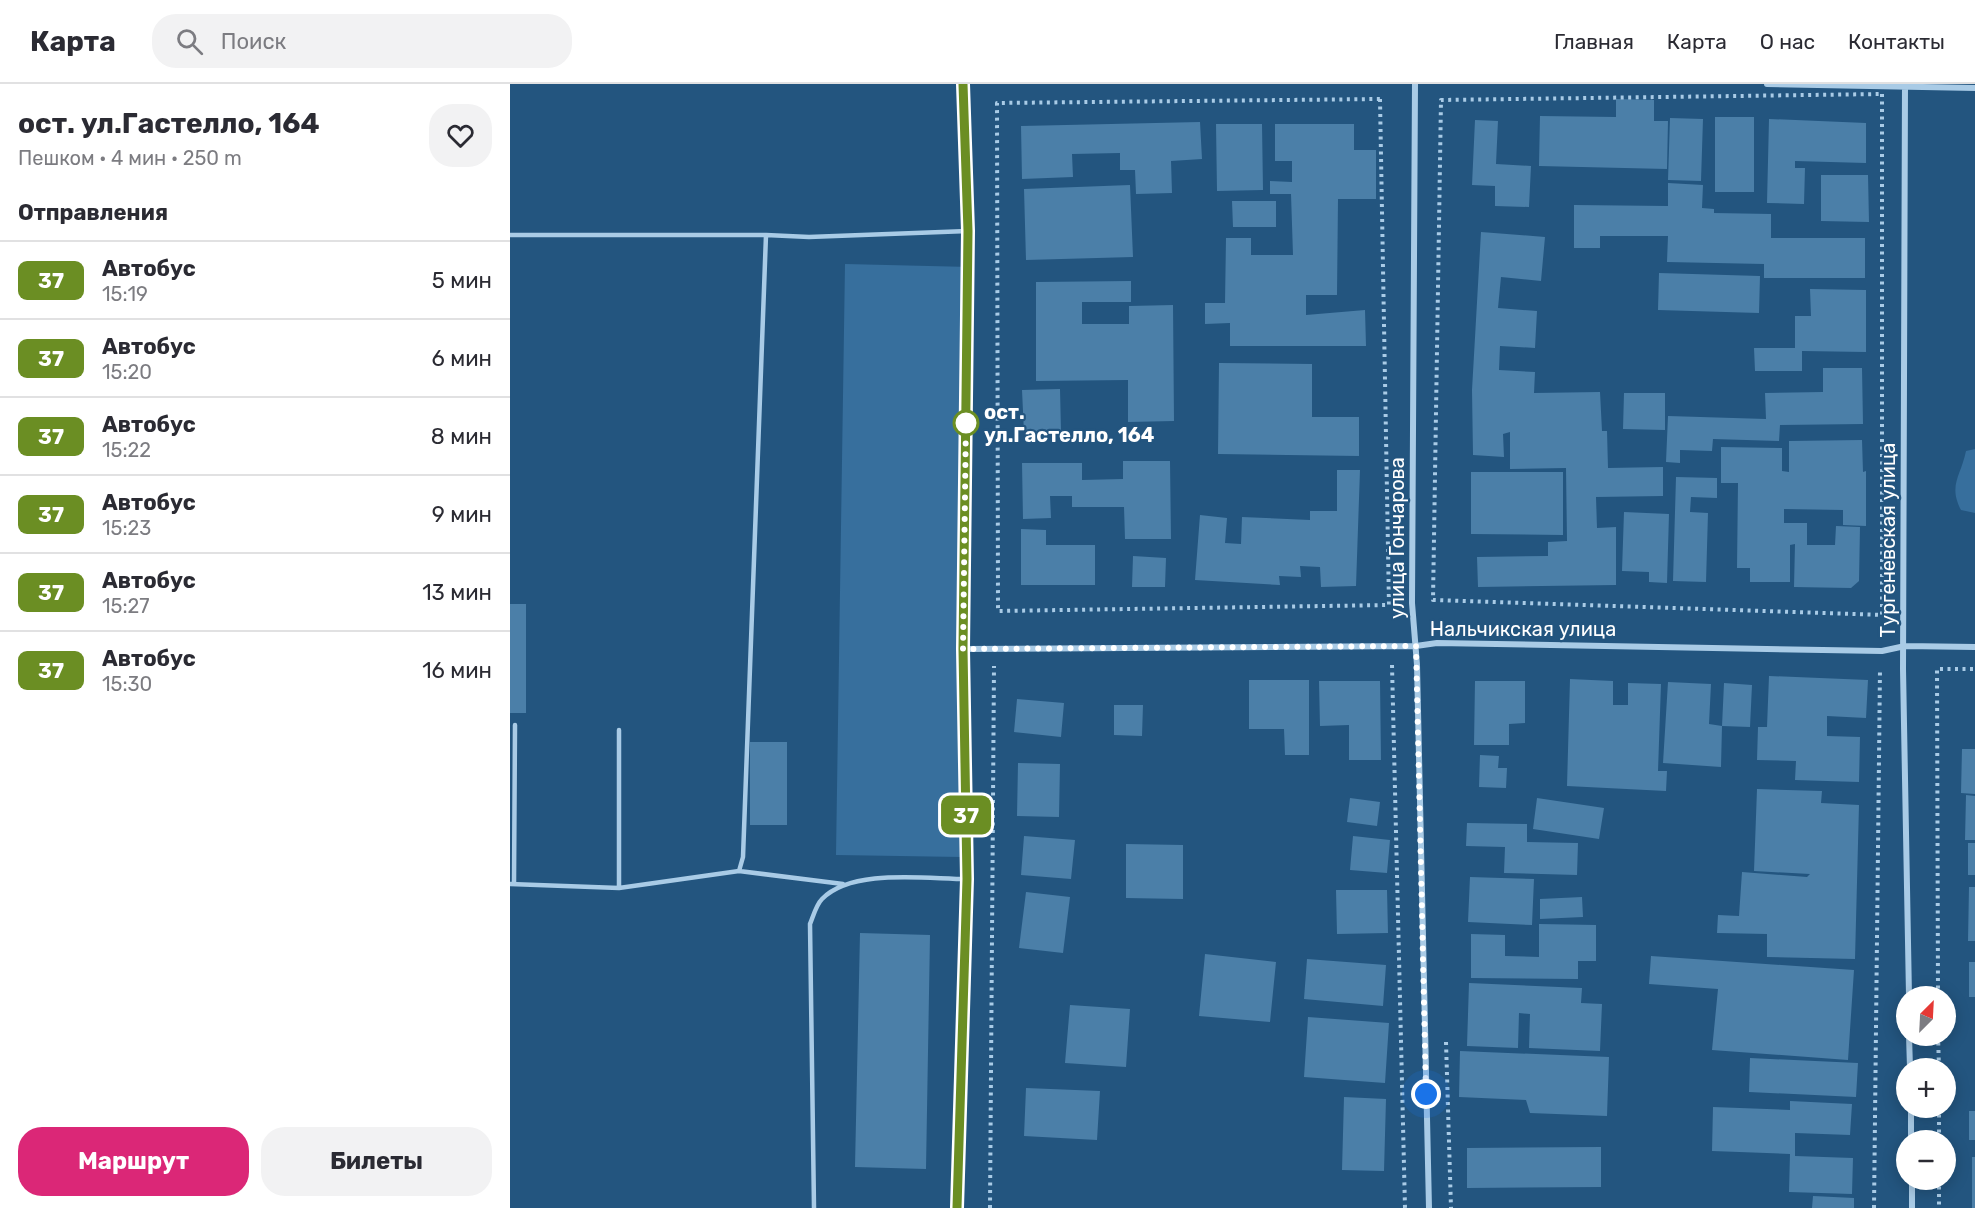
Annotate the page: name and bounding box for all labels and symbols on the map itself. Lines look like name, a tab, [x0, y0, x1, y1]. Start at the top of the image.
place label: ост. ул.Гастелло, 164	[984, 400, 1155, 447]
marker: ост. ул.Гастелло, 164	[953, 410, 979, 436]
street label: Тургеневская улица	[1876, 443, 1900, 637]
street label: улица Гончарова	[1385, 457, 1409, 619]
street label: Нальчикская улица	[1430, 617, 1616, 641]
line badge: 37	[939, 796, 993, 834]
north arrow	[1896, 986, 1956, 1046]
your location	[1411, 1079, 1441, 1109]

